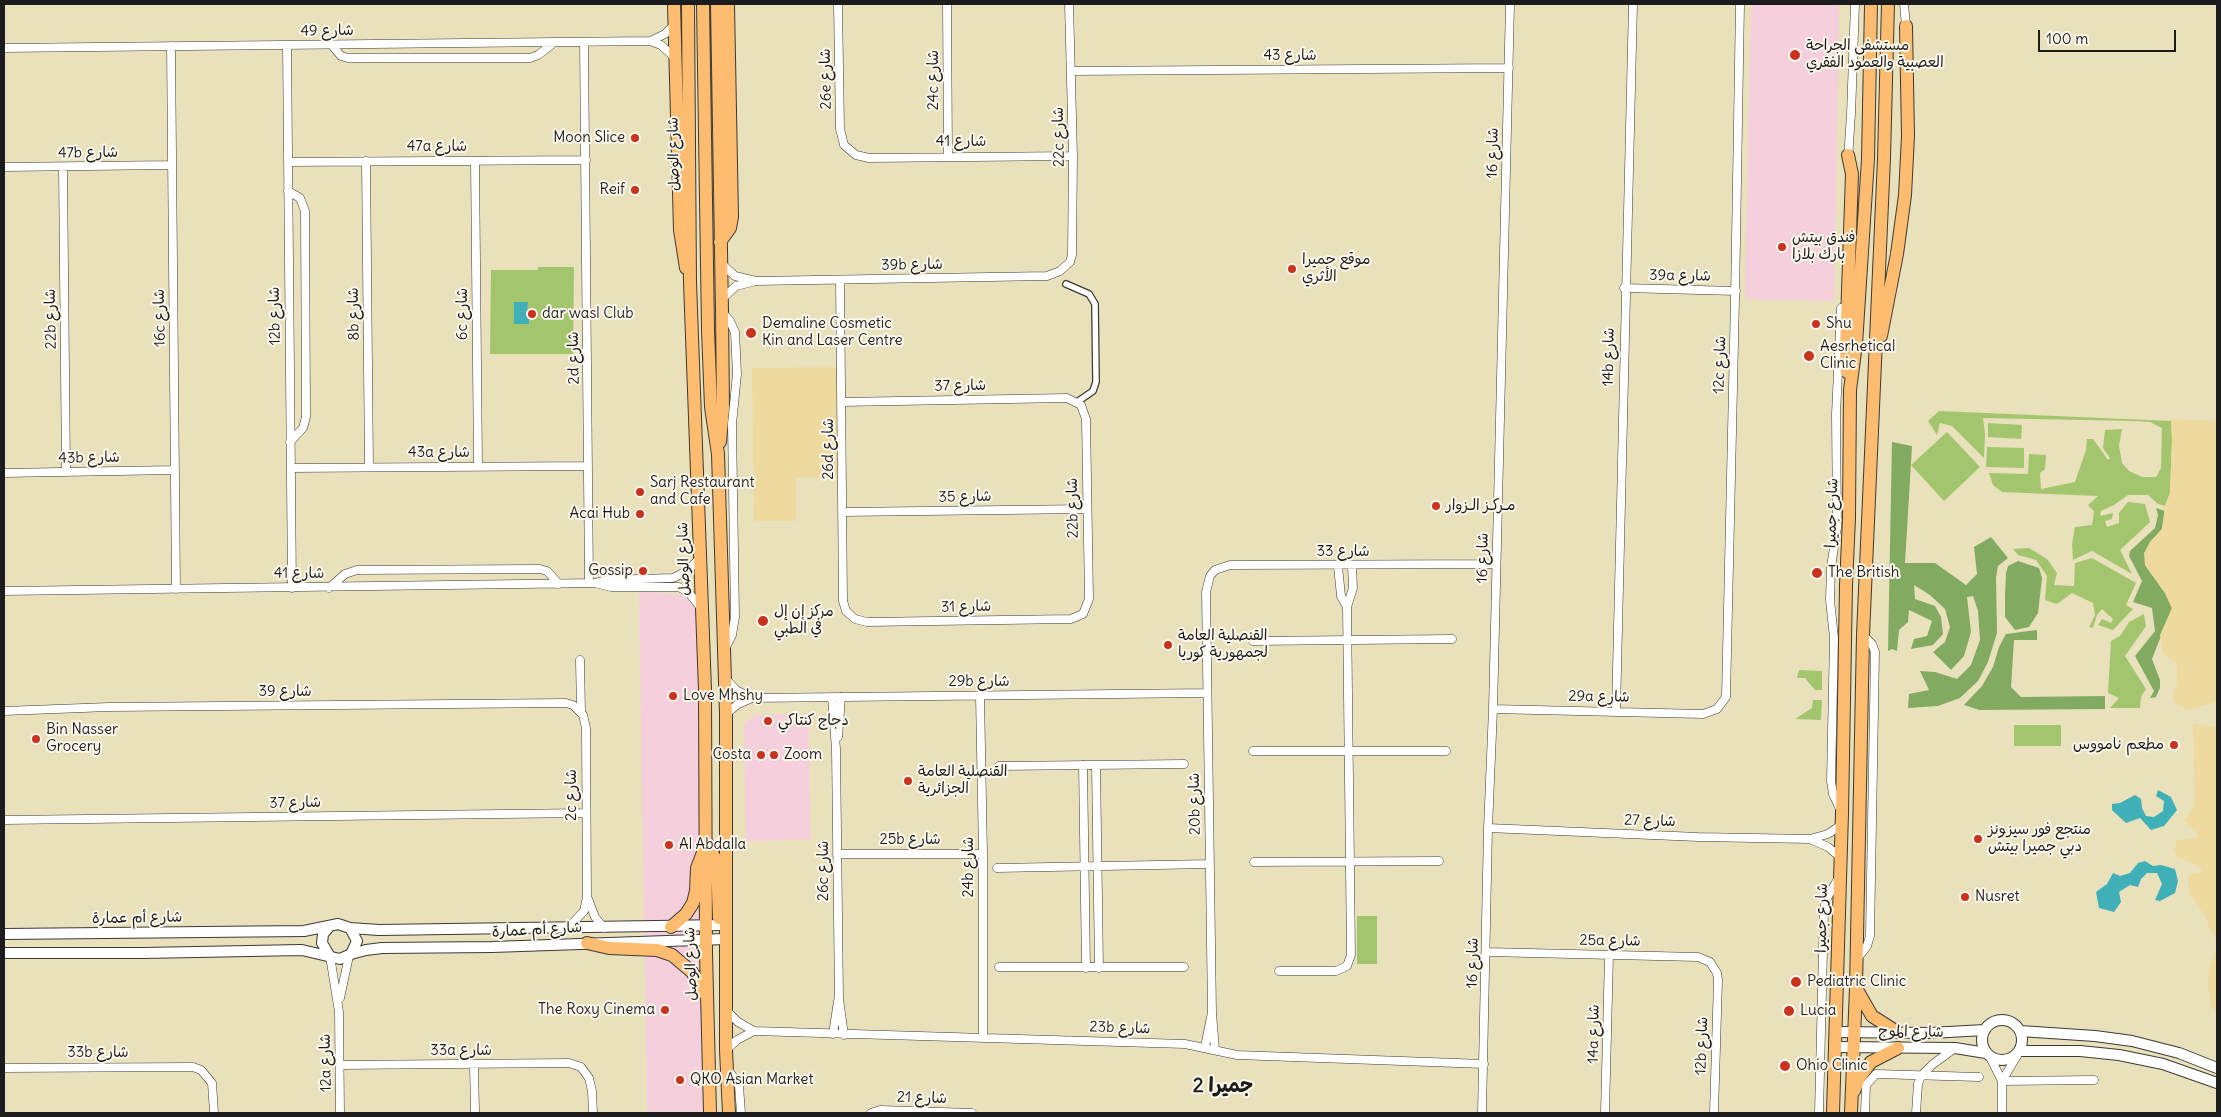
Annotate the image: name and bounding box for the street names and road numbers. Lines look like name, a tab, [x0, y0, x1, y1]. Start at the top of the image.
street label: شارع 49	[300, 22, 354, 40]
street label: شارع 43	[1263, 47, 1317, 65]
street label: 26e شارع	[816, 48, 836, 110]
street label: 24c شارع	[925, 50, 943, 110]
street label: 22c شارع	[1049, 107, 1069, 167]
street label: شارع الوصل	[664, 117, 684, 191]
street label: شارع 16	[1484, 128, 1502, 178]
street label: شارع 41	[936, 133, 986, 151]
street label: 47a شارع	[407, 138, 467, 156]
street label: 47b شارع	[58, 143, 118, 163]
street label: 39b شارع	[881, 255, 943, 275]
street label: 39a شارع	[1649, 266, 1711, 286]
street label: 12b شارع	[265, 287, 285, 345]
street label: 8b شارع	[345, 287, 363, 341]
street label: 22b شارع	[41, 288, 61, 350]
street label: 6c شارع	[454, 288, 472, 340]
street label: 16c شارع	[150, 289, 170, 347]
street label: 14b شارع	[1599, 327, 1619, 387]
street label: 2d شارع	[565, 331, 583, 385]
street label: 12c شارع	[1710, 336, 1730, 394]
street label: شارع 37	[934, 377, 986, 395]
street label: 26d شارع	[820, 418, 838, 480]
street label: 43a شارع	[408, 444, 470, 462]
street label: 43b شارع	[58, 448, 120, 468]
street label: 22b شارع	[1063, 477, 1083, 539]
street label: شارع جميرا	[1822, 478, 1842, 548]
street label: شارع 35	[938, 488, 992, 506]
street label: شارع الوصل	[674, 522, 694, 596]
street label: شارع 16	[1474, 533, 1492, 583]
street label: شارع 33	[1316, 543, 1370, 561]
street label: شارع 41	[274, 565, 324, 583]
street label: شارع 31	[941, 598, 991, 616]
street label: 29b شارع	[948, 673, 1010, 691]
street label: شارع 39	[258, 683, 312, 701]
street label: 29a شارع	[1568, 687, 1630, 707]
street label: 2c شارع	[563, 769, 581, 821]
street label: 20b شارع	[1185, 773, 1205, 835]
street label: شارع 37	[269, 794, 321, 812]
street label: شارع 27	[1624, 811, 1676, 831]
street label: 25b شارع	[879, 831, 941, 849]
street label: 24b شارع	[960, 837, 978, 897]
street label: 26c شارع	[815, 841, 833, 901]
street label: شارع جميرا	[1812, 883, 1832, 953]
street label: شارع أم عمارة	[92, 908, 182, 928]
street label: شارع أم عمارة	[491, 919, 583, 941]
street label: شارع الوصل	[681, 927, 701, 1001]
street label: 25a شارع	[1579, 931, 1641, 951]
street label: شارع 16	[1464, 938, 1482, 988]
street label: 14a شارع	[1584, 1004, 1604, 1064]
street label: 12b شارع	[1692, 1016, 1712, 1076]
street label: 23b شارع	[1089, 1018, 1151, 1038]
street label: شارع الموج	[1878, 1022, 1944, 1042]
street label: 12a شارع	[316, 1033, 336, 1093]
street label: 33a شارع	[430, 1042, 492, 1060]
street label: 33b شارع	[67, 1044, 129, 1062]
street label: شارع 21	[897, 1088, 947, 1108]

